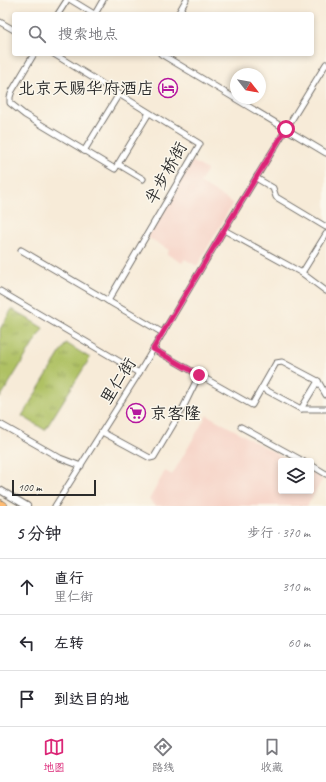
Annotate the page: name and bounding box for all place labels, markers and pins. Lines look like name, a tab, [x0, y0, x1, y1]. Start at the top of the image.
hotel icon: 北京天赐华府酒店	[157, 77, 179, 99]
place label: 北京天赐华府酒店	[18, 78, 154, 99]
supermarket icon: 京客隆	[125, 402, 147, 424]
place label: 京客隆	[150, 403, 201, 424]

